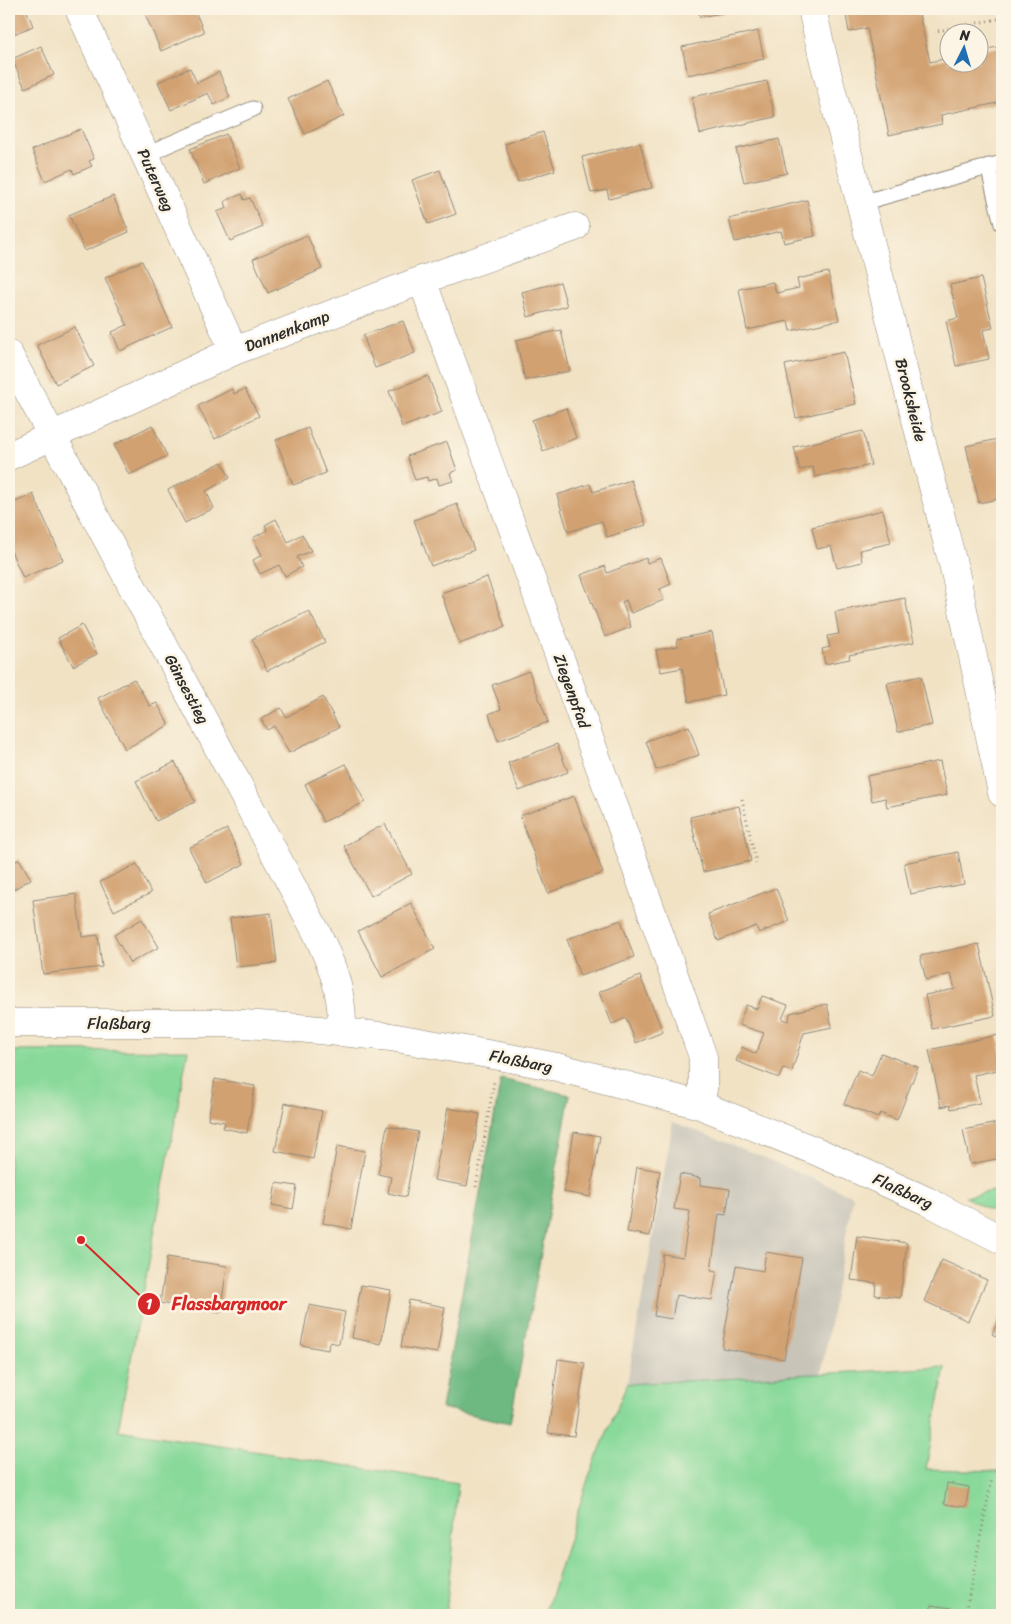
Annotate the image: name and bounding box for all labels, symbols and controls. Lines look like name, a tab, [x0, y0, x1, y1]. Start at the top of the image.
north arrow	[938, 22, 988, 72]
text: N	[958, 23, 971, 48]
street label: Puterweg	[129, 144, 183, 216]
street label: Dannenkamp	[240, 301, 334, 360]
street label: Brooksheide	[887, 355, 935, 445]
street label: Gänsestieg	[156, 649, 218, 729]
street label: Ziegenpfad	[545, 650, 599, 734]
street label: Flaßbarg	[87, 1009, 151, 1038]
street label: Flaßbarg	[487, 1041, 555, 1081]
street label: Flaßbarg	[868, 1164, 938, 1218]
callout: Flassbargmoor	[137, 1287, 296, 1320]
text: Flassbargmoor	[171, 1288, 288, 1320]
text: 1	[146, 1291, 153, 1317]

